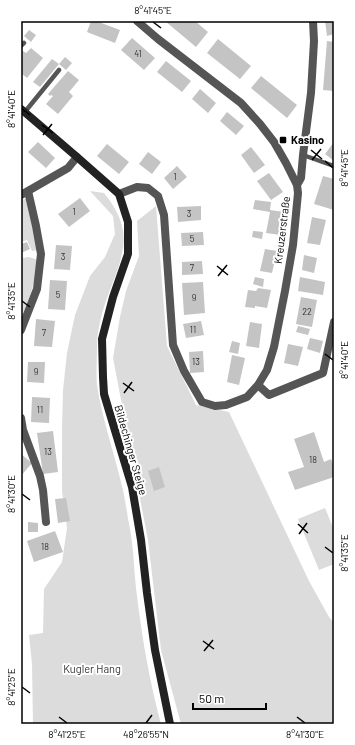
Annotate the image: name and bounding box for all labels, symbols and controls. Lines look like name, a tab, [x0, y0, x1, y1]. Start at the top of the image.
text: 8°41'45"E	[134, 4, 172, 16]
house number: 41	[134, 48, 142, 59]
text: 8°41'40"E	[5, 90, 17, 128]
place label: Kasino	[291, 133, 324, 146]
marker: Kasino	[278, 135, 288, 145]
text: 8°41'45"E	[338, 149, 350, 187]
house number: 1	[173, 171, 177, 182]
street label: Kreuzerstraße	[271, 195, 292, 265]
house number: 1	[72, 206, 76, 217]
house number: 3	[187, 208, 192, 219]
house number: 5	[190, 233, 195, 244]
house number: 3	[61, 251, 66, 262]
house number: 7	[190, 262, 195, 273]
text: 8°41'35"E	[5, 282, 17, 320]
house number: 5	[56, 289, 61, 300]
house number: 9	[192, 292, 197, 303]
house number: 22	[302, 306, 312, 317]
house number: 11	[190, 324, 196, 335]
house number: 7	[42, 327, 47, 338]
text: 8°41'40"E	[338, 341, 350, 379]
house number: 13	[192, 356, 200, 367]
house number: 9	[34, 366, 39, 377]
street label: Bildechinger Steige	[112, 403, 151, 497]
house number: 11	[37, 404, 43, 415]
house number: 13	[44, 446, 52, 457]
house number: 18	[309, 454, 317, 465]
text: 8°41'30"E	[5, 475, 17, 513]
text: 8°41'35"E	[338, 534, 350, 572]
house number: 18	[41, 541, 49, 552]
park label: Kugler Hang	[63, 662, 121, 675]
text: 8°41'25"E	[5, 668, 17, 706]
scale bar	[193, 685, 266, 711]
text: 50 m	[199, 691, 224, 705]
text: 8°41'25"E	[48, 728, 86, 740]
text: 48°26'55"N	[123, 728, 169, 740]
text: 8°41'30"E	[286, 728, 324, 740]

